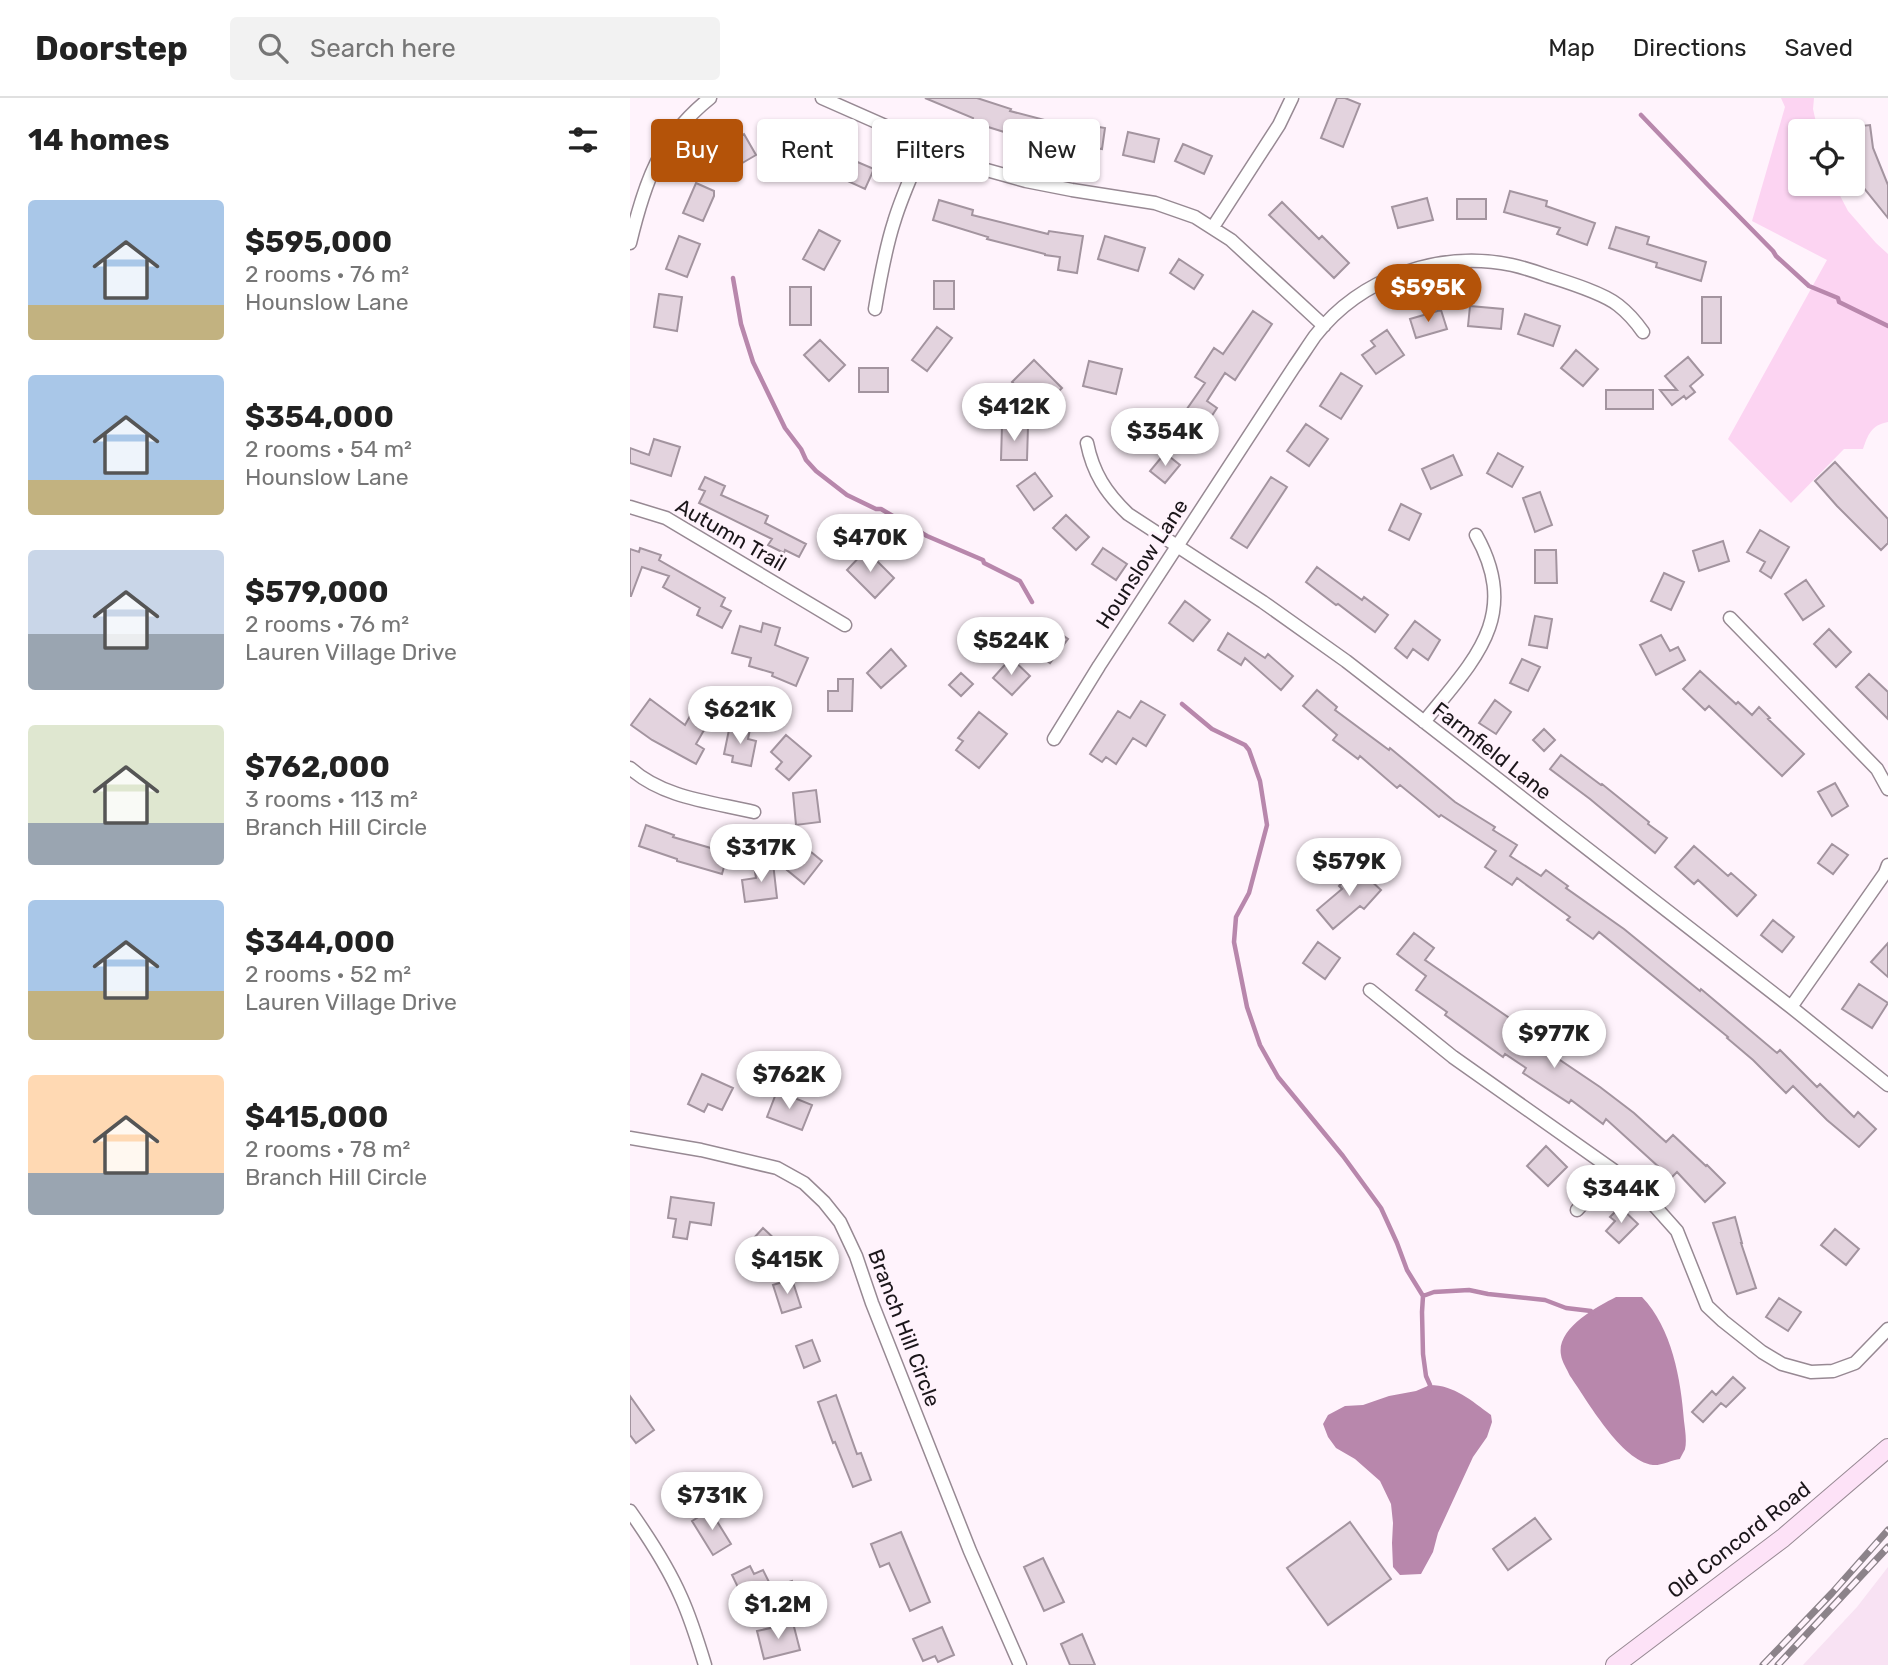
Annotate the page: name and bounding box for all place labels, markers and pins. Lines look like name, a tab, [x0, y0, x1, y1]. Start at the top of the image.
pin: $595K	[1379, 264, 1477, 324]
pin: $412K	[965, 384, 1063, 443]
pin: $354K	[1116, 408, 1214, 468]
pin: $470K	[821, 514, 919, 574]
pin: $524K	[962, 618, 1060, 677]
pin: $621K	[691, 686, 789, 746]
pin: $317K	[712, 824, 810, 884]
pin: $579K	[1300, 838, 1398, 898]
pin: $977K	[1505, 1010, 1603, 1070]
pin: $762K	[740, 1052, 838, 1111]
pin: $344K	[1572, 1166, 1670, 1225]
pin: $415K	[738, 1236, 836, 1296]
pin: $731K	[663, 1472, 761, 1532]
pin: $1.2M	[729, 1582, 827, 1641]

